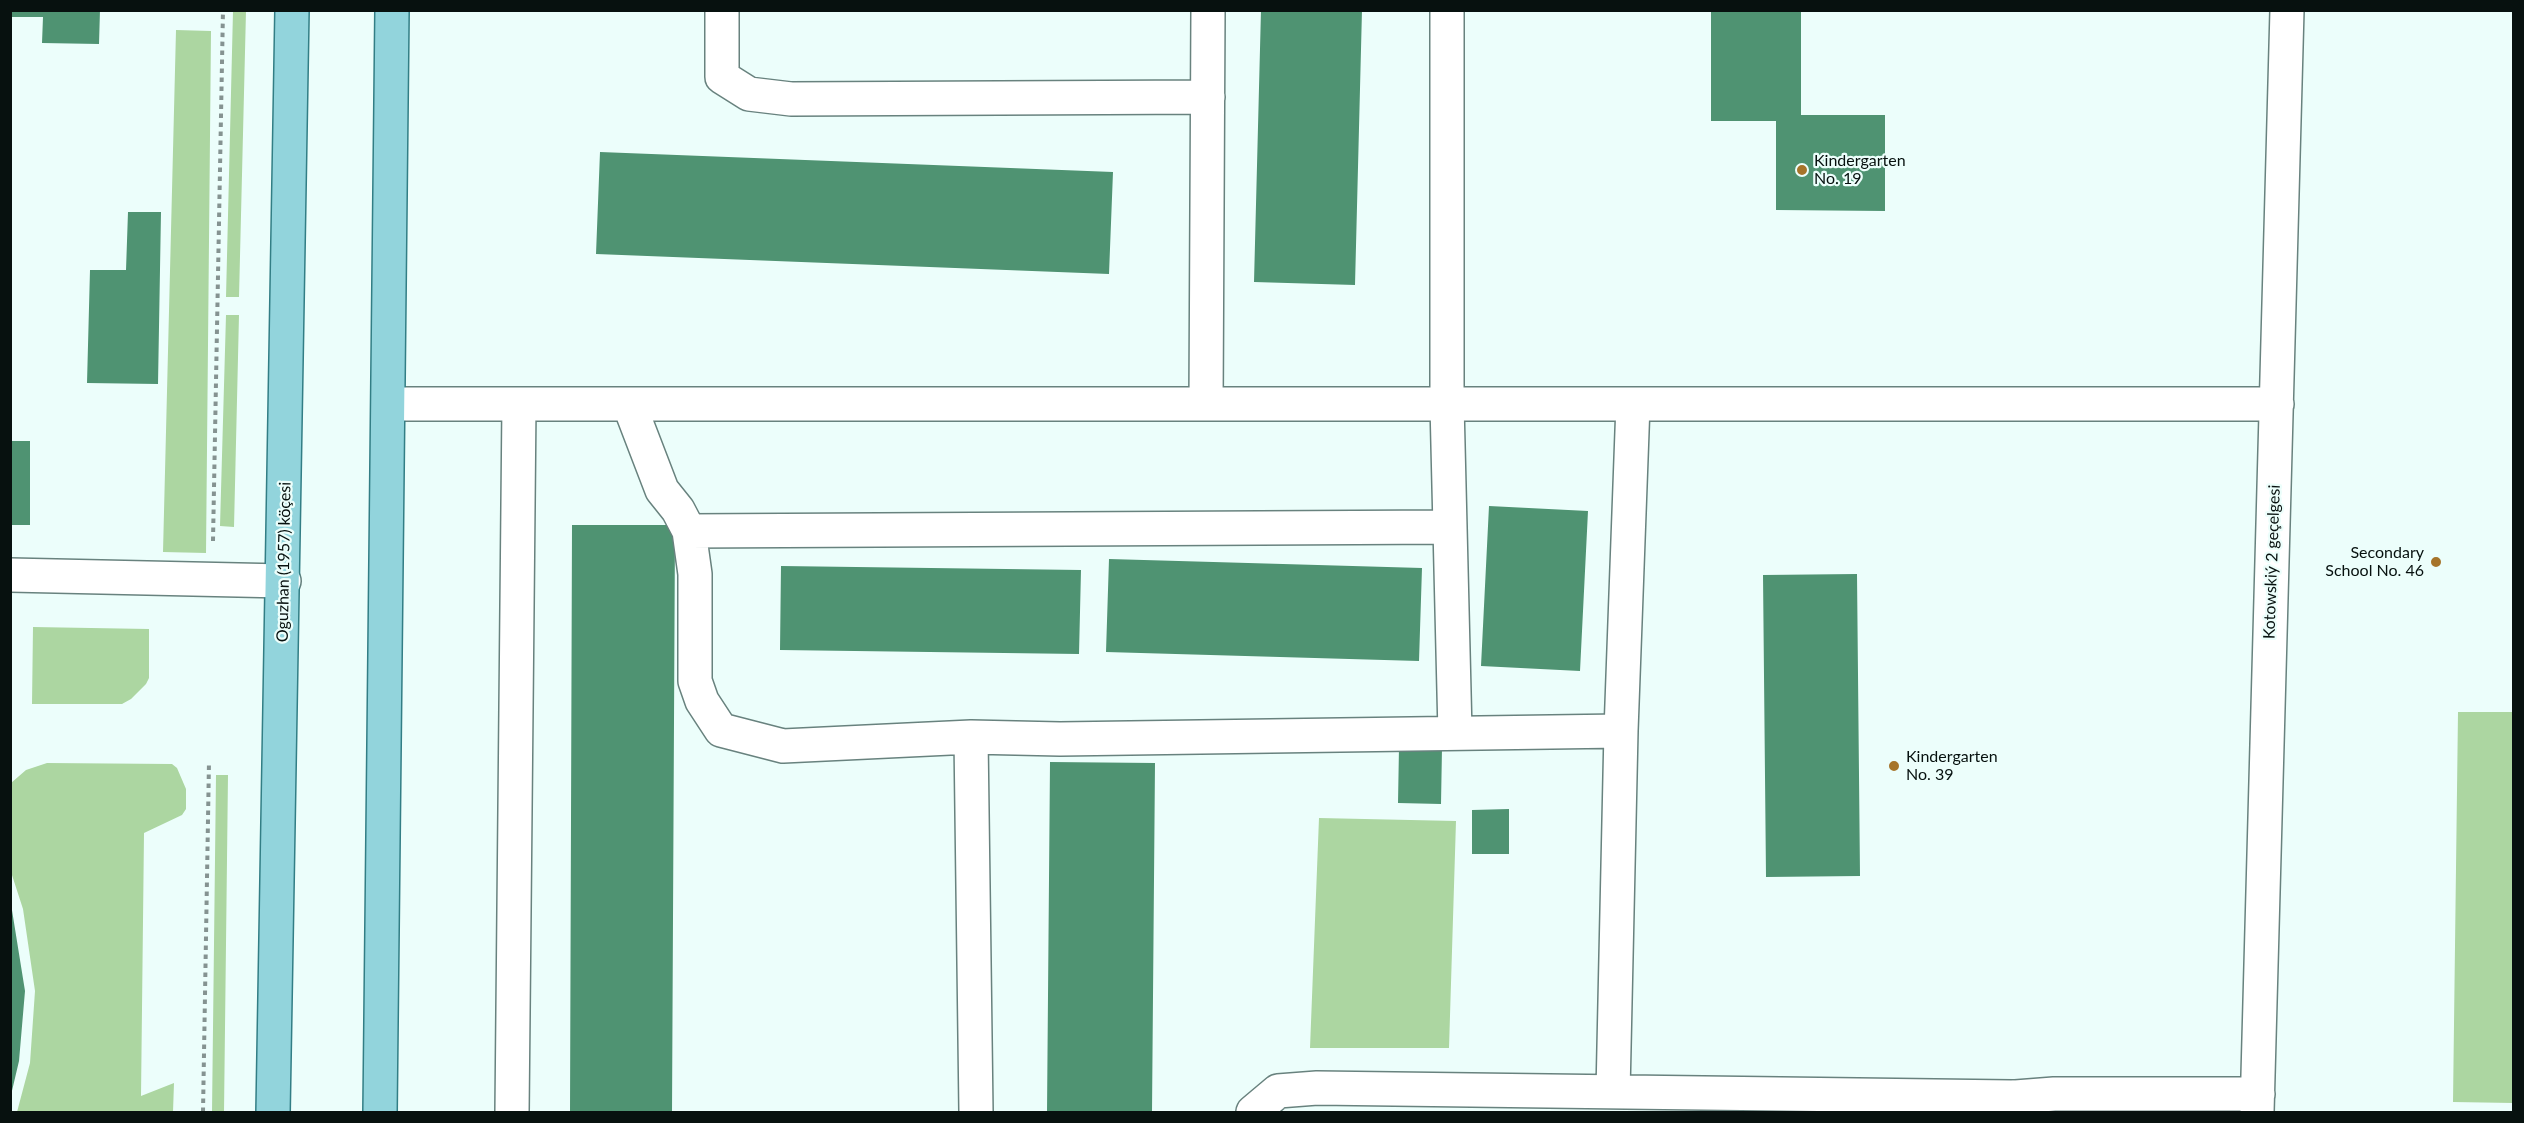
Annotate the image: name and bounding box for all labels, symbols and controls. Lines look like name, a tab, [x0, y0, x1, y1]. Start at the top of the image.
place label: Kindergarten No. 19	[1814, 151, 1906, 189]
marker: Kindergarten No. 19	[1795, 163, 1809, 177]
street label: Oguzhan (1957) köçesi	[273, 482, 295, 642]
street label: Kotowskiý 2 geçelgesi	[2260, 484, 2284, 640]
place label: Secondary School No. 46	[2325, 543, 2424, 581]
marker: Secondary School No. 46	[2429, 555, 2443, 569]
place label: Kindergarten No. 39	[1906, 747, 1998, 785]
marker: Kindergarten No. 39	[1887, 759, 1901, 773]

